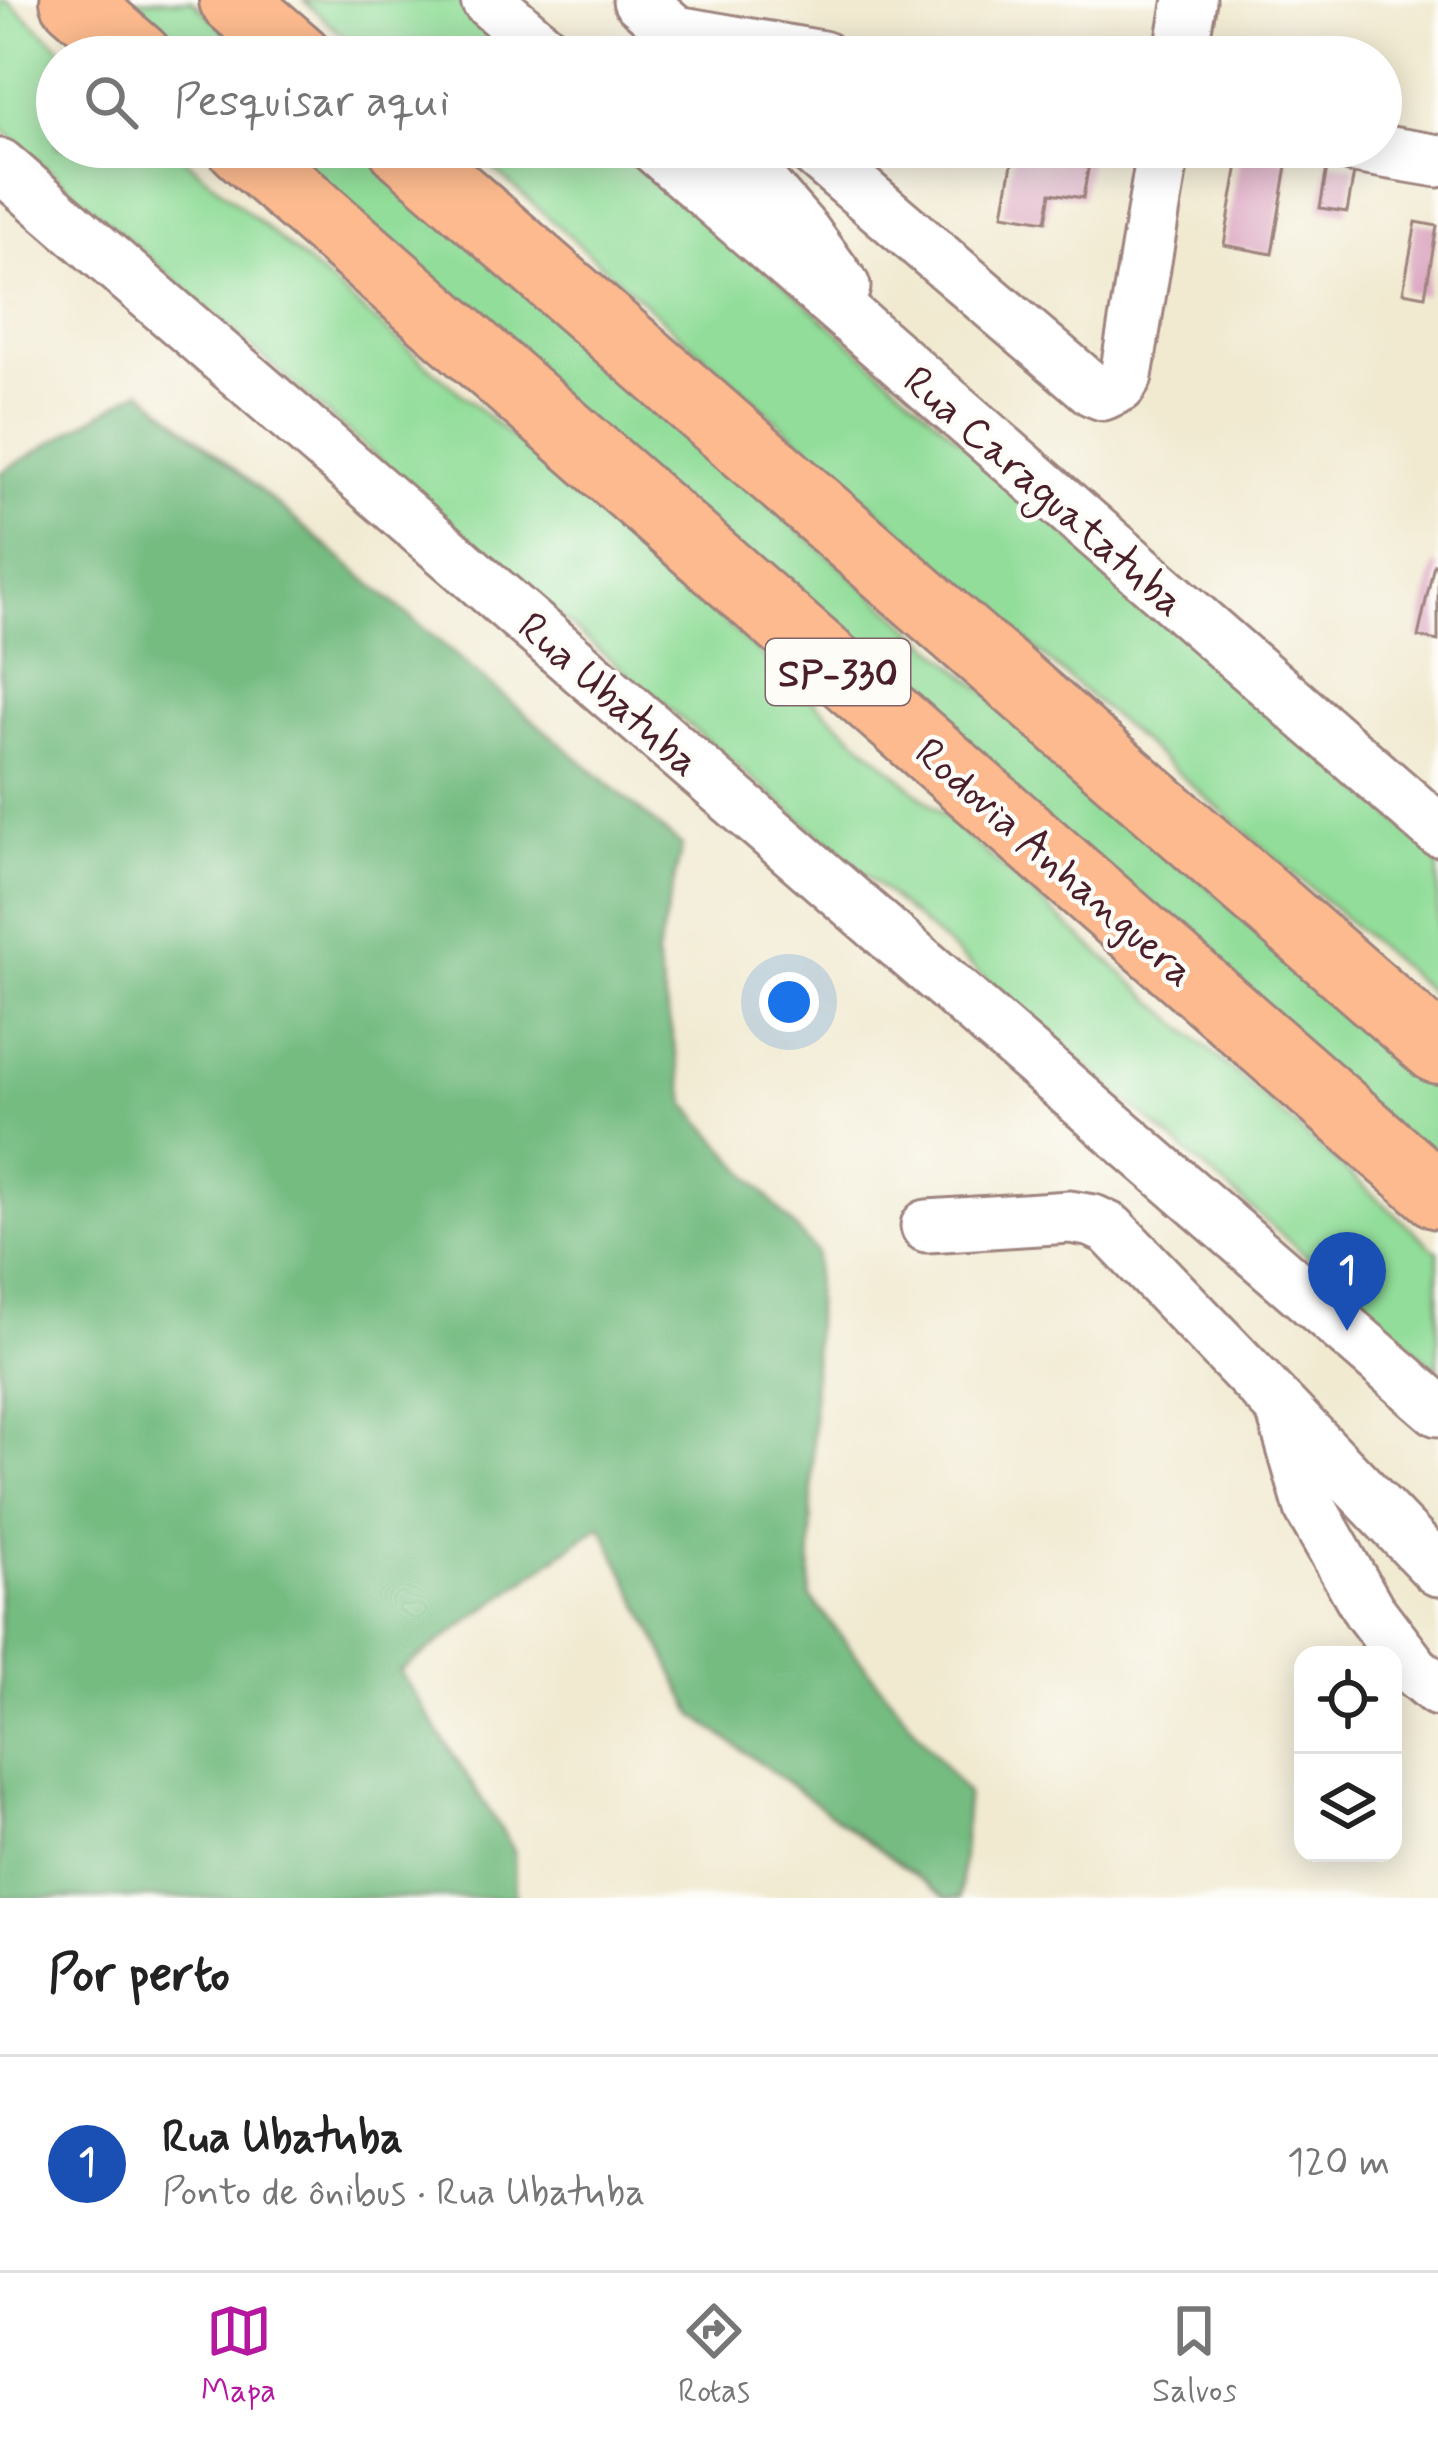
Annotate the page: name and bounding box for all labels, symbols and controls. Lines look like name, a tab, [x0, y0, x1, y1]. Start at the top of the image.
search box	[36, 36, 1402, 168]
icon: search	[78, 69, 144, 135]
text: Pesquisar aqui	[174, 73, 450, 132]
street label: Rua Caraguatatuba	[888, 355, 1195, 633]
street label: Rua Ubatuba	[505, 601, 711, 790]
road number: SP-330	[766, 639, 910, 705]
street label: Rodovia Anhanguera	[902, 727, 1205, 1001]
your location	[759, 972, 819, 1032]
pin: 1	[1308, 1232, 1386, 1331]
map controls	[1294, 1646, 1402, 1862]
button: locate	[1294, 1646, 1402, 1754]
button: layers	[1294, 1754, 1402, 1862]
text: Por perto	[48, 1943, 230, 2009]
text: Rua Ubatuba	[162, 2109, 403, 2168]
text: 1	[78, 2138, 96, 2189]
text: 120 m	[1287, 2138, 1390, 2189]
text: Ponto de ônibus · Rua Ubatuba	[162, 2168, 645, 2219]
tab: Mapa	[201, 2298, 276, 2414]
tab: Rotas	[678, 2298, 750, 2414]
tab: Salvos	[1152, 2298, 1237, 2414]

